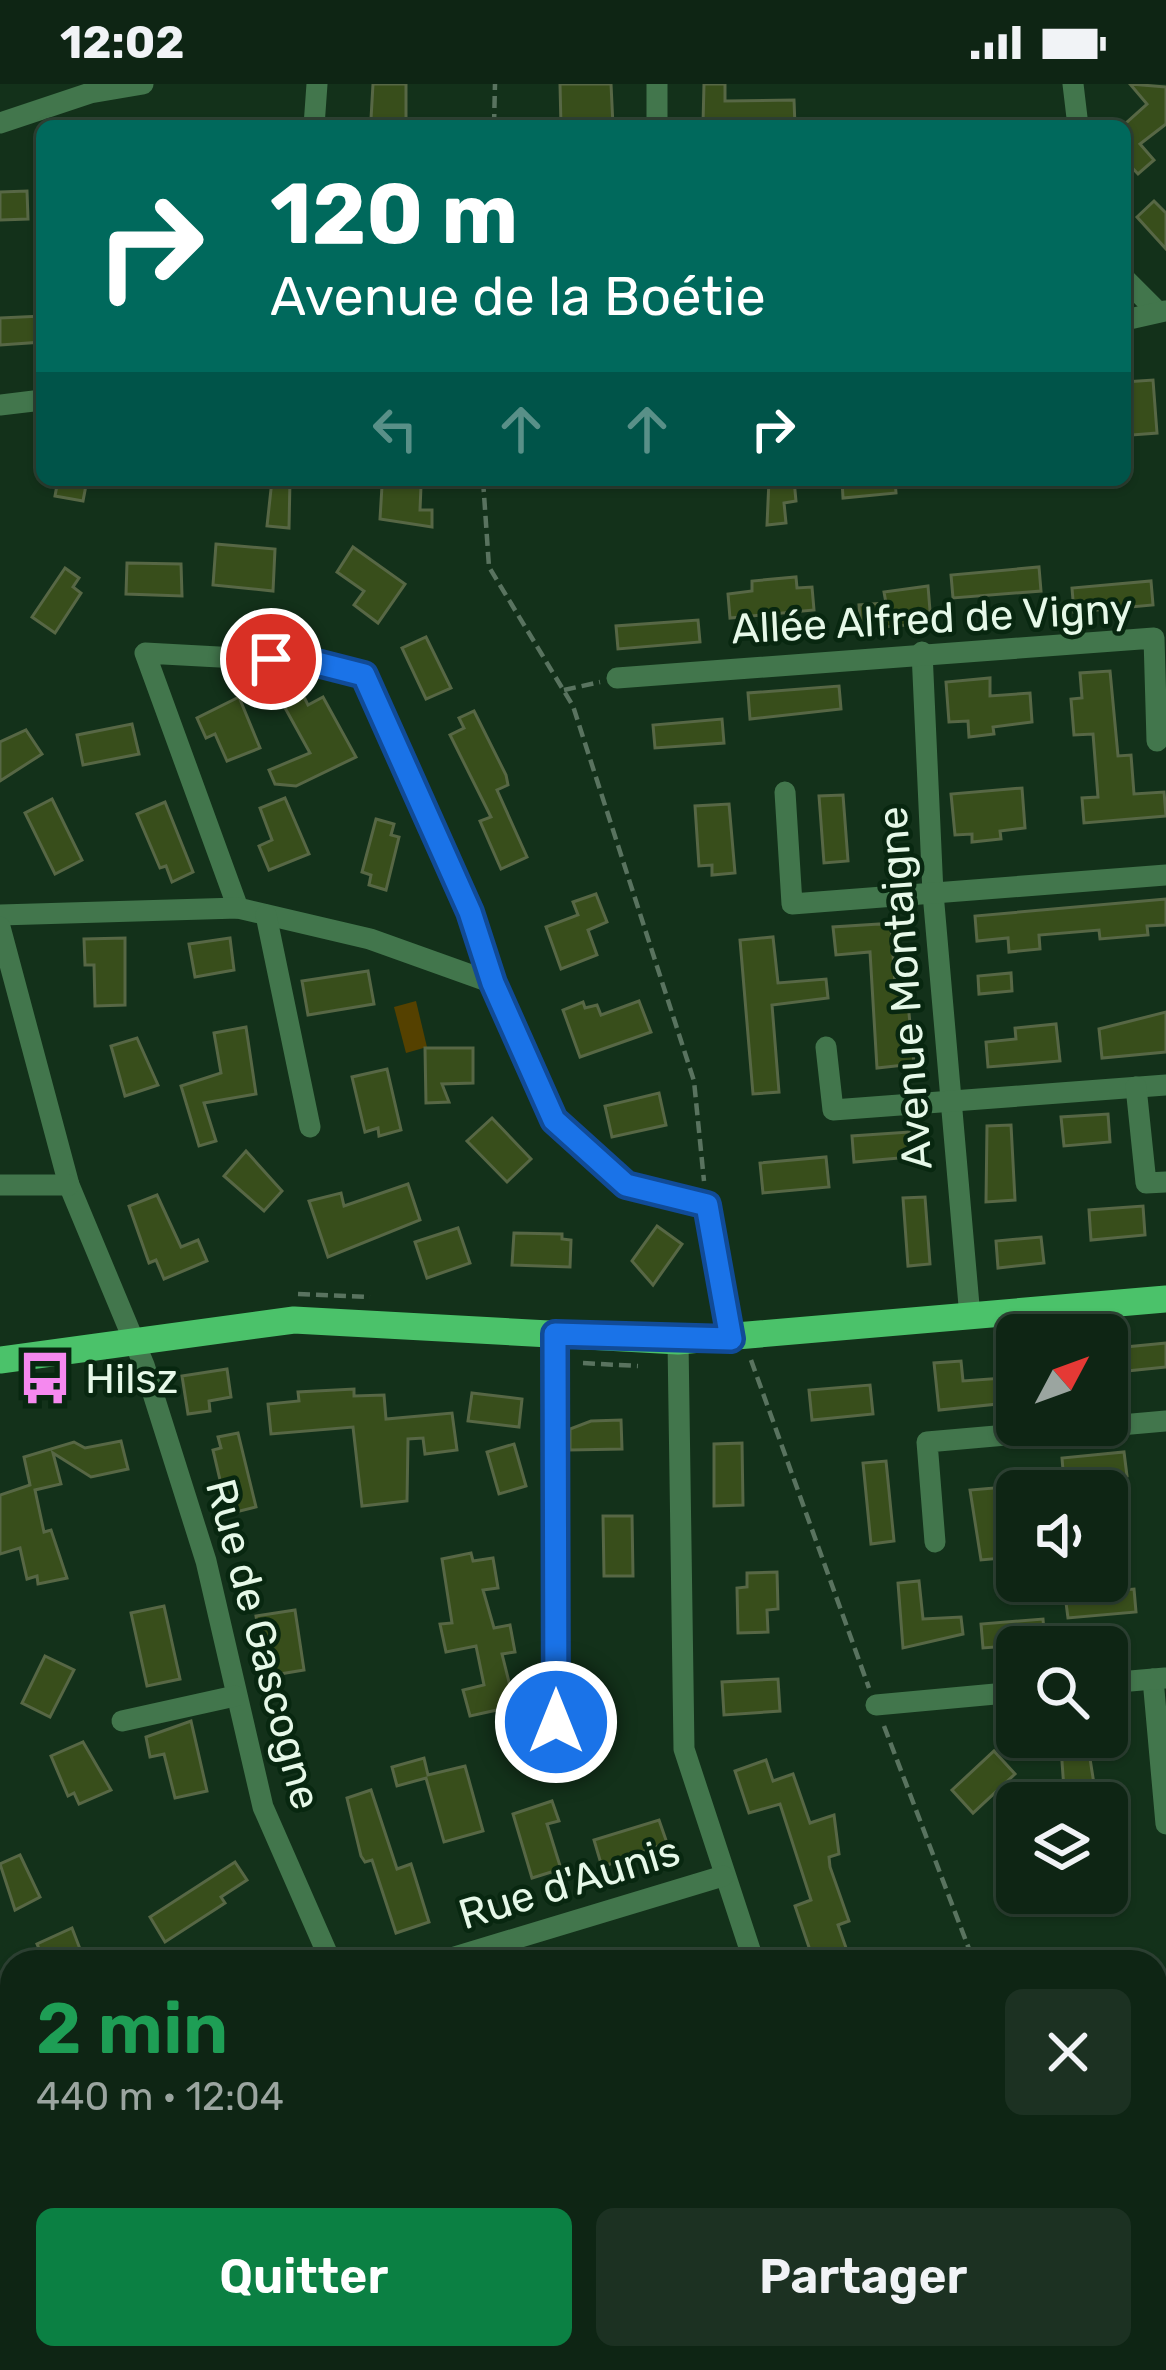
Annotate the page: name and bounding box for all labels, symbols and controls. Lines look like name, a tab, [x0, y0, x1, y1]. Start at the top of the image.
text: 12:02	[60, 16, 185, 69]
text: 120 m	[270, 164, 518, 264]
icon: right	[72, 168, 228, 324]
text: Avenue de la Boétie	[270, 265, 766, 329]
icon: left	[362, 396, 428, 462]
icon: ahead	[488, 396, 554, 462]
icon: ahead	[614, 396, 680, 462]
icon: right	[740, 396, 806, 462]
street label: Allée Alfred de Vigny	[730, 584, 1134, 654]
pin	[220, 608, 322, 710]
icon: arrive	[238, 626, 304, 692]
street label: Avenue Montaigne	[867, 805, 943, 1171]
north arrow	[996, 1314, 1128, 1446]
map controls	[996, 1314, 1128, 1914]
bus stop icon: Hilsz	[16, 1349, 74, 1407]
place label: Hilsz	[85, 1354, 178, 1404]
button: sound	[996, 1470, 1128, 1602]
street label: Rue de Gascogne	[195, 1474, 331, 1815]
button: search	[996, 1626, 1128, 1758]
position arrow	[493, 1659, 619, 1785]
button: layers	[996, 1782, 1128, 1914]
street label: Rue d'Aunis	[453, 1826, 686, 1940]
text: 2 min	[36, 1986, 228, 2071]
button: close	[1005, 1989, 1131, 2115]
text: 440 m · 12:04	[36, 2074, 284, 2120]
button: Quitter	[36, 2208, 572, 2346]
button: Partager	[596, 2208, 1131, 2346]

